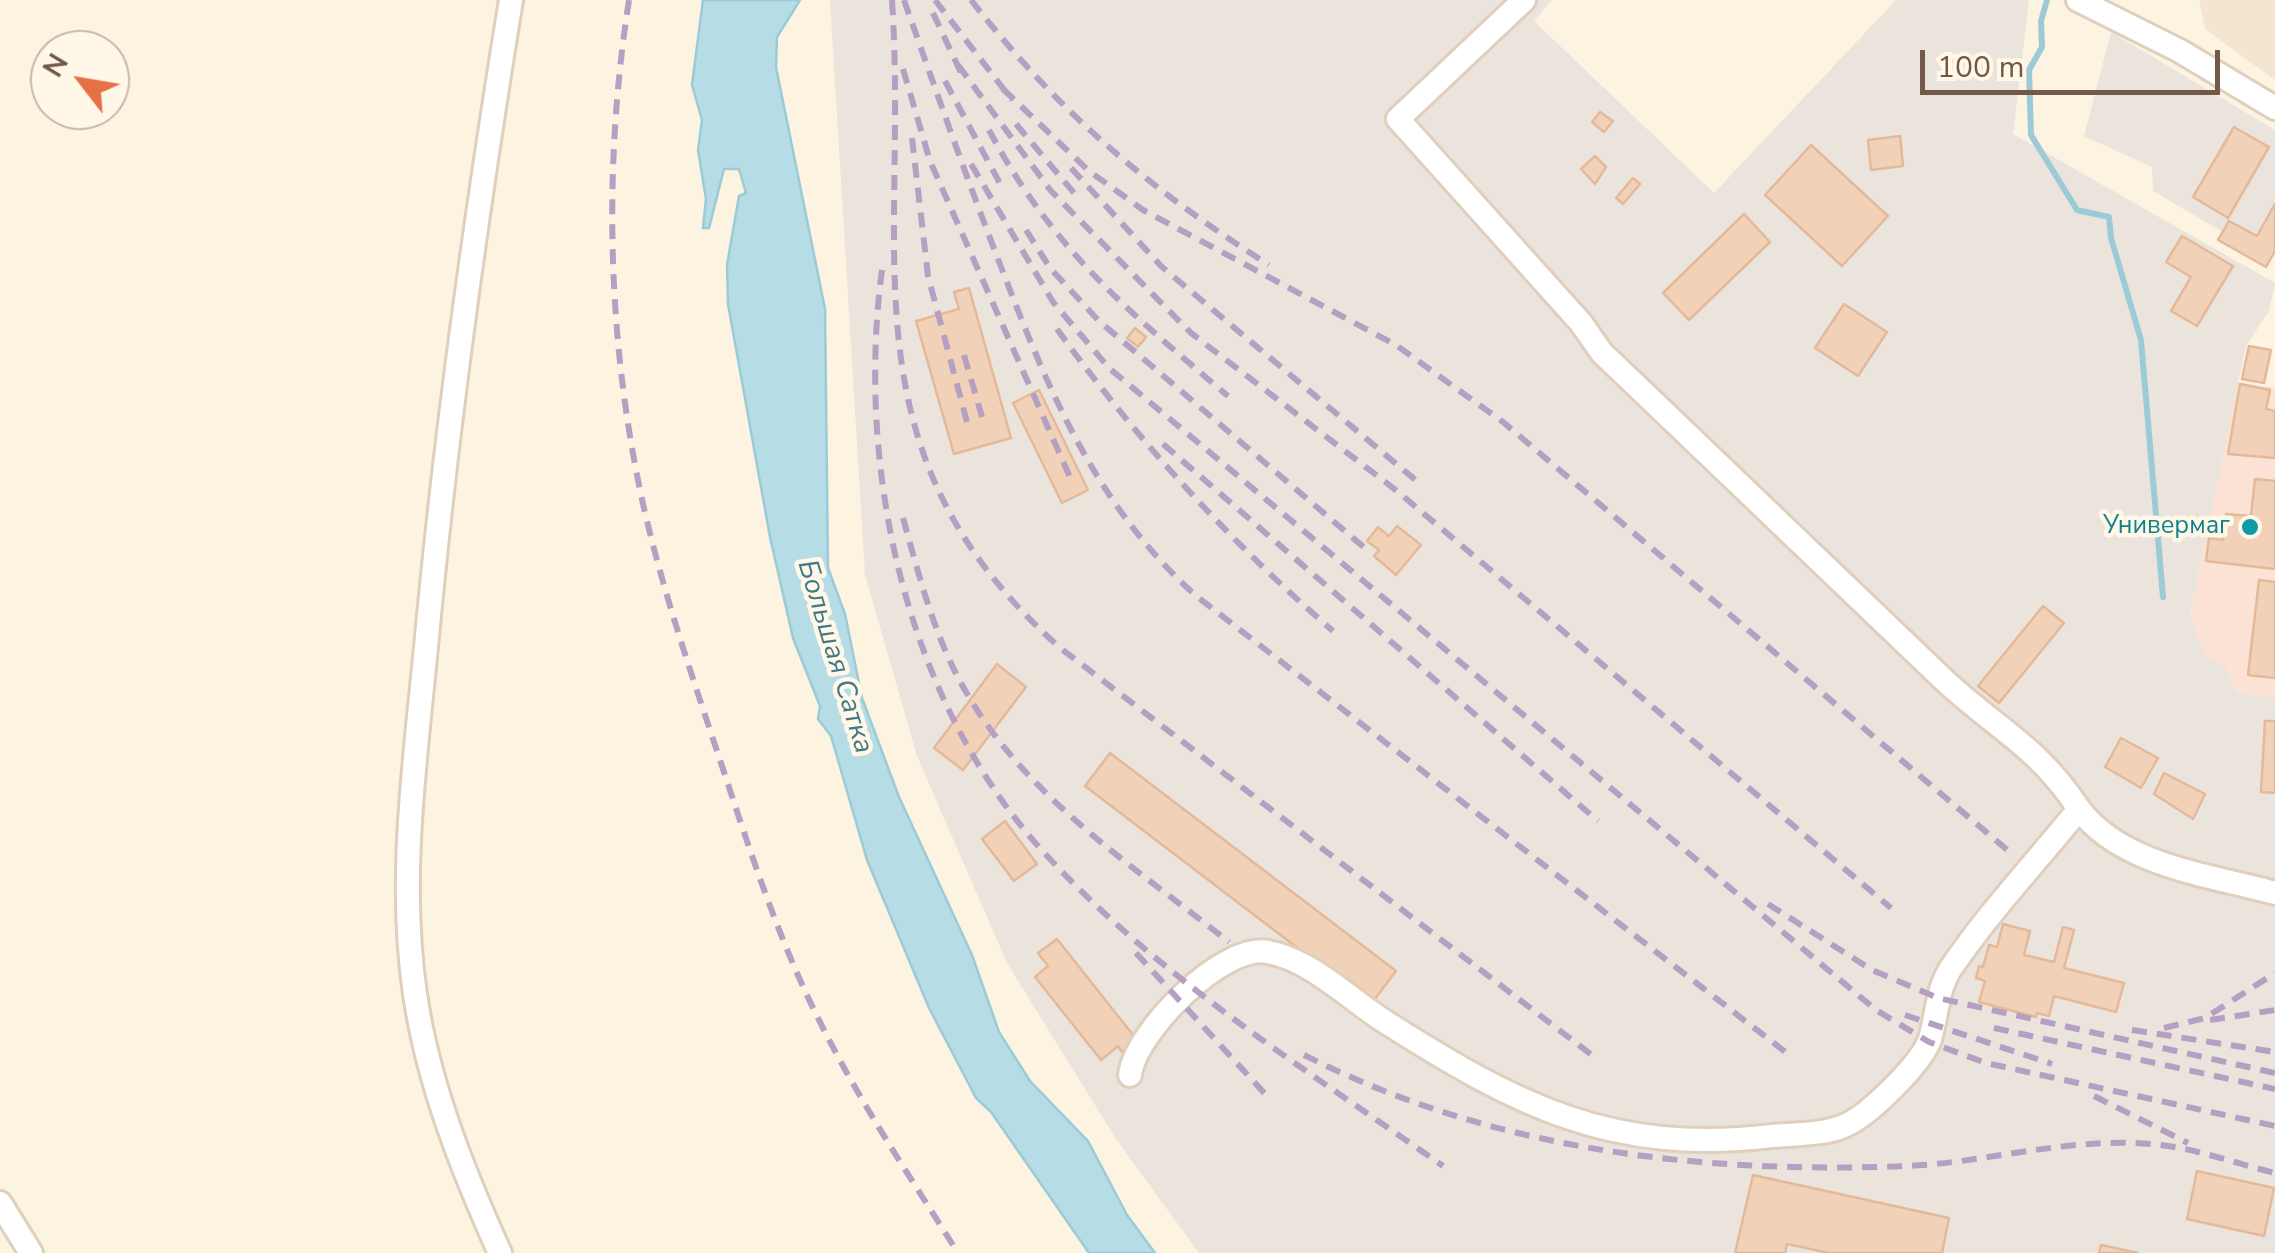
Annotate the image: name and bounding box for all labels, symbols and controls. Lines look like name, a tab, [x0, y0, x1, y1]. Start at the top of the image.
north arrow	[30, 30, 130, 130]
scale bar	[1925, 30, 2225, 92]
text: N	[34, 47, 78, 84]
text: 100 m	[1937, 47, 2024, 88]
place label: Универмаг	[2103, 512, 2230, 542]
marker: Универмаг	[2239, 516, 2261, 538]
water label: Большая Сатка	[789, 556, 879, 758]

